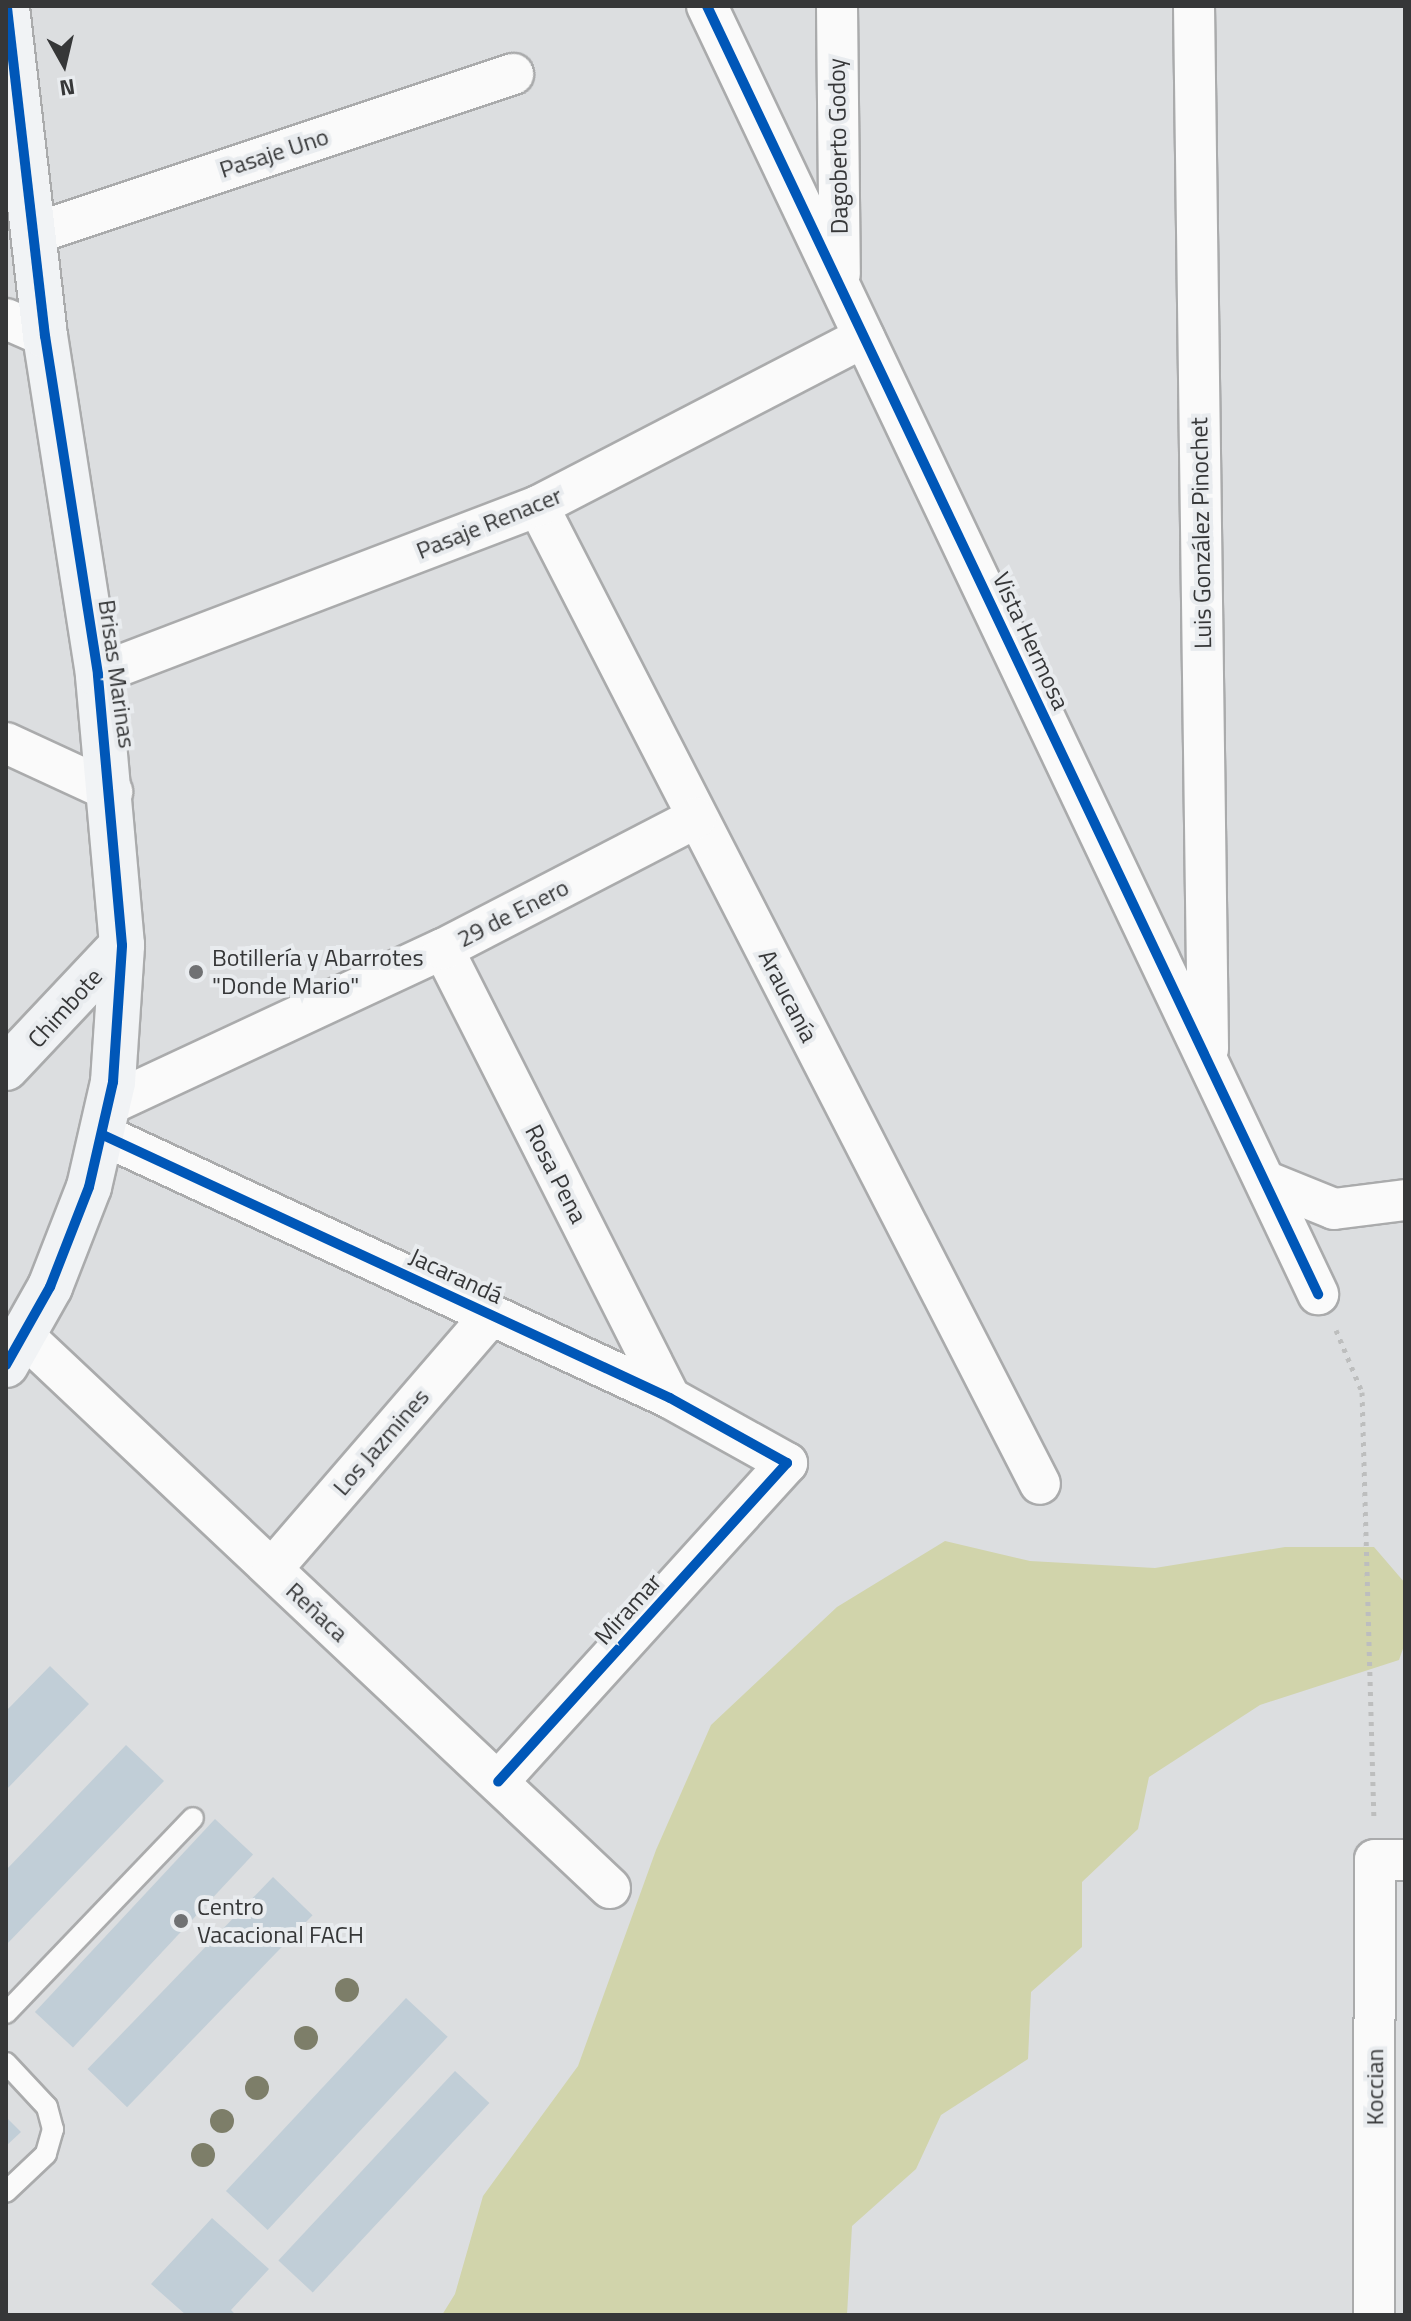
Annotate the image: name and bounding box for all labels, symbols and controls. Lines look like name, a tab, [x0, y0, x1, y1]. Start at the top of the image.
north arrow	[24, 24, 104, 104]
street label: Dagoberto Godoy	[822, 58, 854, 234]
text: N	[57, 70, 77, 106]
street label: Pasaje Uno	[216, 122, 332, 184]
street label: Luis González Pinochet	[1185, 417, 1217, 649]
street label: Pasaje Renacer	[412, 481, 566, 565]
street label: Vista Hermosa	[987, 568, 1075, 714]
street label: Brisas Marinas	[92, 598, 142, 750]
street label: 29 de Enero	[452, 873, 574, 953]
place label: Botillería y Abarrotes "Donde Mario"	[212, 944, 424, 1000]
street label: Araucanía	[752, 945, 824, 1047]
street label: Chimbote	[22, 962, 108, 1054]
marker: Botillería y Abarrotes "Donde Mario"	[187, 963, 205, 981]
street label: Rosa Pena	[519, 1120, 593, 1228]
street label: Jacarandá	[405, 1242, 507, 1310]
street label: Los Jazmines	[327, 1383, 435, 1501]
street label: Miramar	[588, 1567, 668, 1651]
street label: Reñaca	[280, 1576, 354, 1648]
place label: Centro Vacacional FACH	[197, 1893, 364, 1949]
marker: Centro Vacacional FACH	[172, 1912, 190, 1930]
street label: Koccian	[1361, 2049, 1389, 2125]

